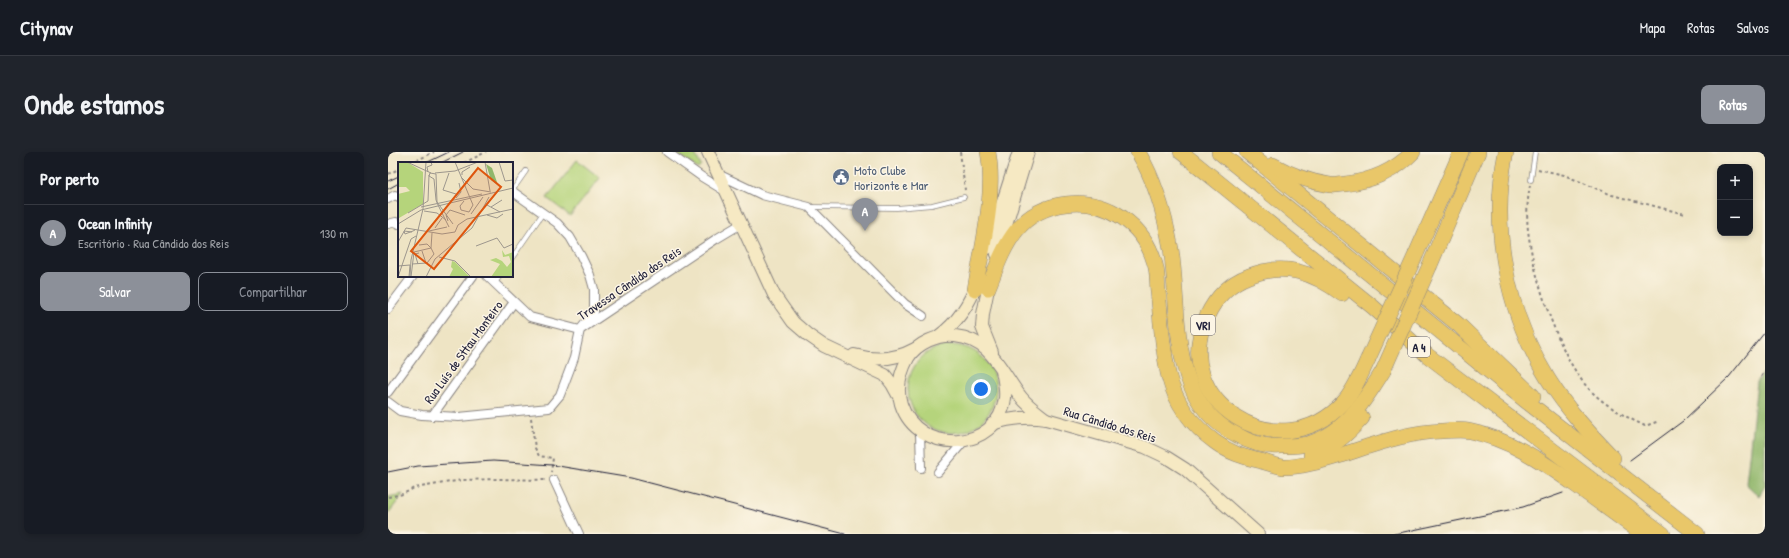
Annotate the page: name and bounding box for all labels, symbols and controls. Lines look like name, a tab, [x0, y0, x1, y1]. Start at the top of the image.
text: Citynav	[20, 15, 73, 41]
text: Mapa	[1640, 18, 1665, 37]
text: Rotas	[1687, 18, 1715, 37]
text: Salvos	[1737, 18, 1769, 37]
text: Onde estamos	[24, 85, 164, 123]
button: Rotas	[1701, 85, 1765, 124]
place label: Moto Clube Horizonte e Mar	[854, 161, 929, 194]
inset map	[398, 162, 513, 277]
map controls	[1717, 164, 1753, 236]
button: +	[1717, 164, 1753, 200]
text: Por perto	[40, 167, 99, 190]
public building icon: Moto Clube Horizonte e Mar	[831, 167, 851, 187]
pin: A	[852, 198, 878, 231]
button: −	[1717, 200, 1753, 236]
text: Ocean Infinity	[78, 213, 152, 234]
text: A	[50, 224, 56, 242]
text: 130 m	[320, 224, 348, 242]
text: Escritório · Rua Cândido dos Reis	[78, 234, 229, 252]
street label: Travessa Cândido dos Reis	[574, 242, 684, 324]
button: Salvar	[40, 272, 190, 311]
button: Compartilhar	[198, 272, 348, 311]
street label: Rua Luís de Sttau Monteiro	[420, 297, 506, 407]
road number: VRI	[1191, 315, 1215, 335]
road number: A 4	[1408, 337, 1430, 357]
your location	[971, 379, 991, 399]
street label: Rua Cândido dos Reis	[1062, 401, 1158, 447]

